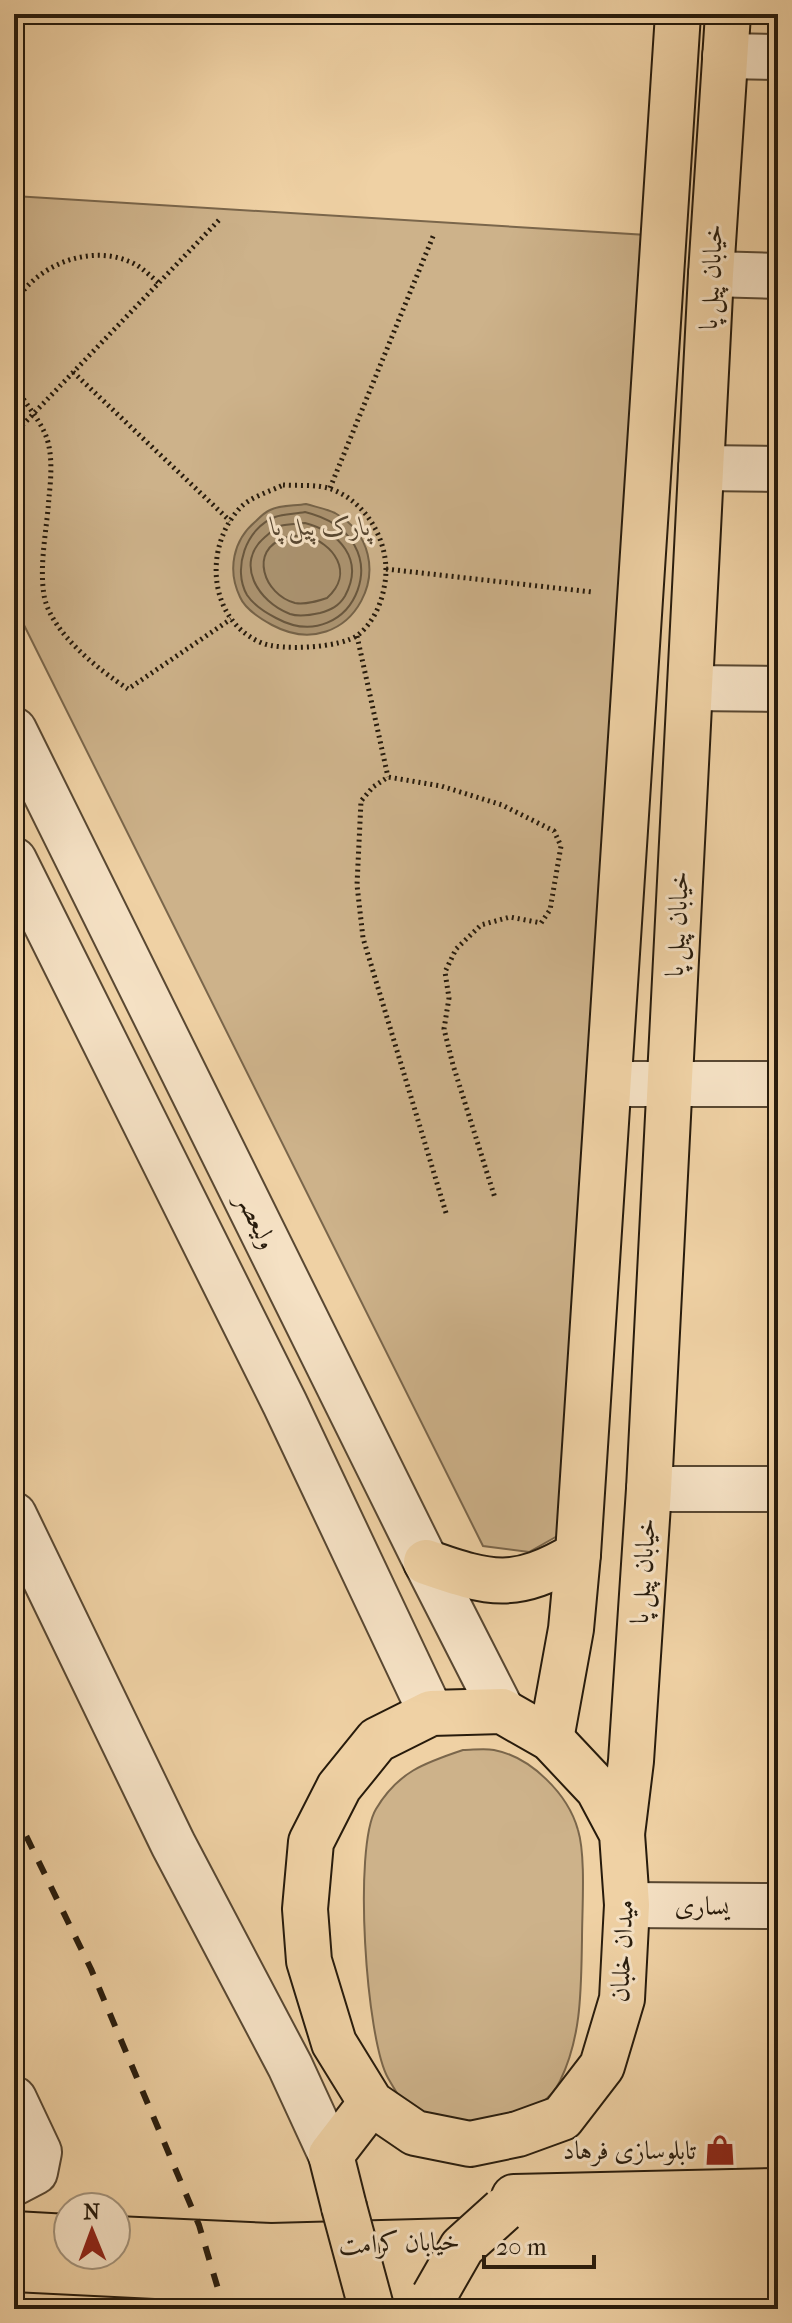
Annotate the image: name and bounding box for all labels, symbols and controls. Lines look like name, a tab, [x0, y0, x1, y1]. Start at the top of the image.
street label: خیابان پیل پا	[693, 223, 732, 331]
park label: پارک پیل پا	[269, 511, 373, 545]
street label: خیابان پیل پا	[659, 870, 698, 978]
street label: ولیعصر	[228, 1185, 284, 1255]
street label: خیابان پیل پا	[624, 1517, 665, 1625]
street label: یساری	[674, 1890, 731, 1922]
street label: میدان خلبان	[604, 1899, 640, 2003]
shop icon: تابلوسازی فرهاد	[703, 2133, 737, 2167]
place label: تابلوسازی فرهاد	[563, 2135, 697, 2167]
north arrow	[52, 2191, 132, 2271]
text: N	[83, 2199, 101, 2225]
scale bar	[484, 2219, 594, 2269]
street label: خیابان کرامت	[338, 2225, 460, 2261]
text: 20 m	[496, 2233, 547, 2261]

